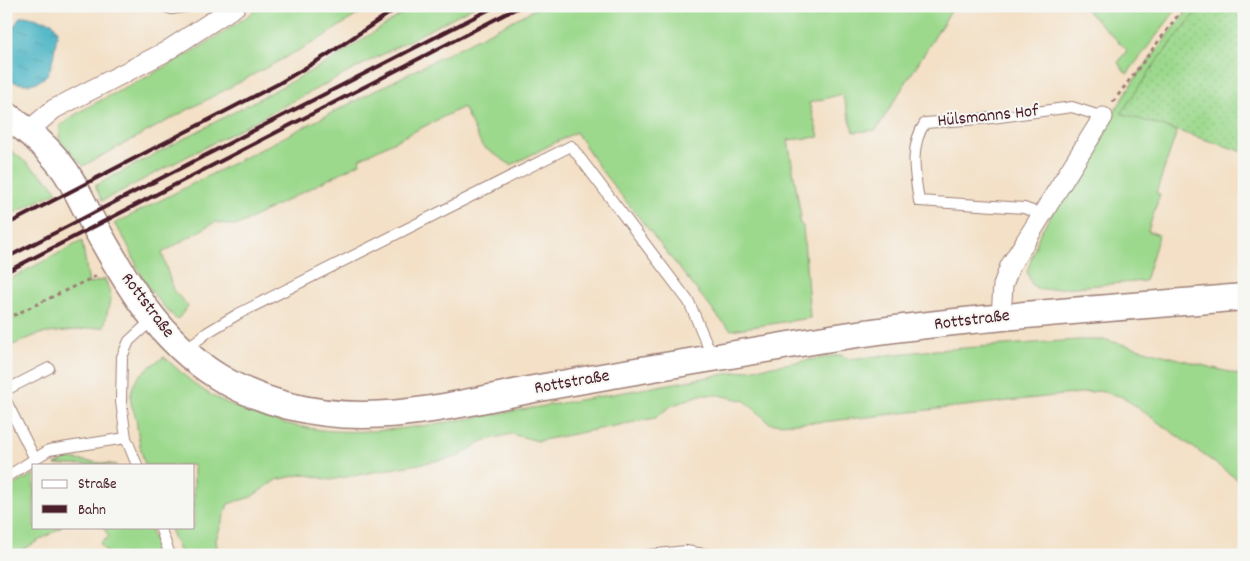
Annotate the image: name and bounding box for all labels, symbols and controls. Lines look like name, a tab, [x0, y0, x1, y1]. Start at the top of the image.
street label: Hülsmanns Hof	[936, 99, 1040, 135]
street label: Rottstraße	[114, 268, 180, 344]
street label: Rottstraße	[933, 304, 1011, 338]
street label: Rottstraße	[532, 364, 612, 402]
legend	[32, 464, 195, 528]
text: Straße	[78, 474, 117, 496]
text: Bahn	[78, 500, 106, 522]

